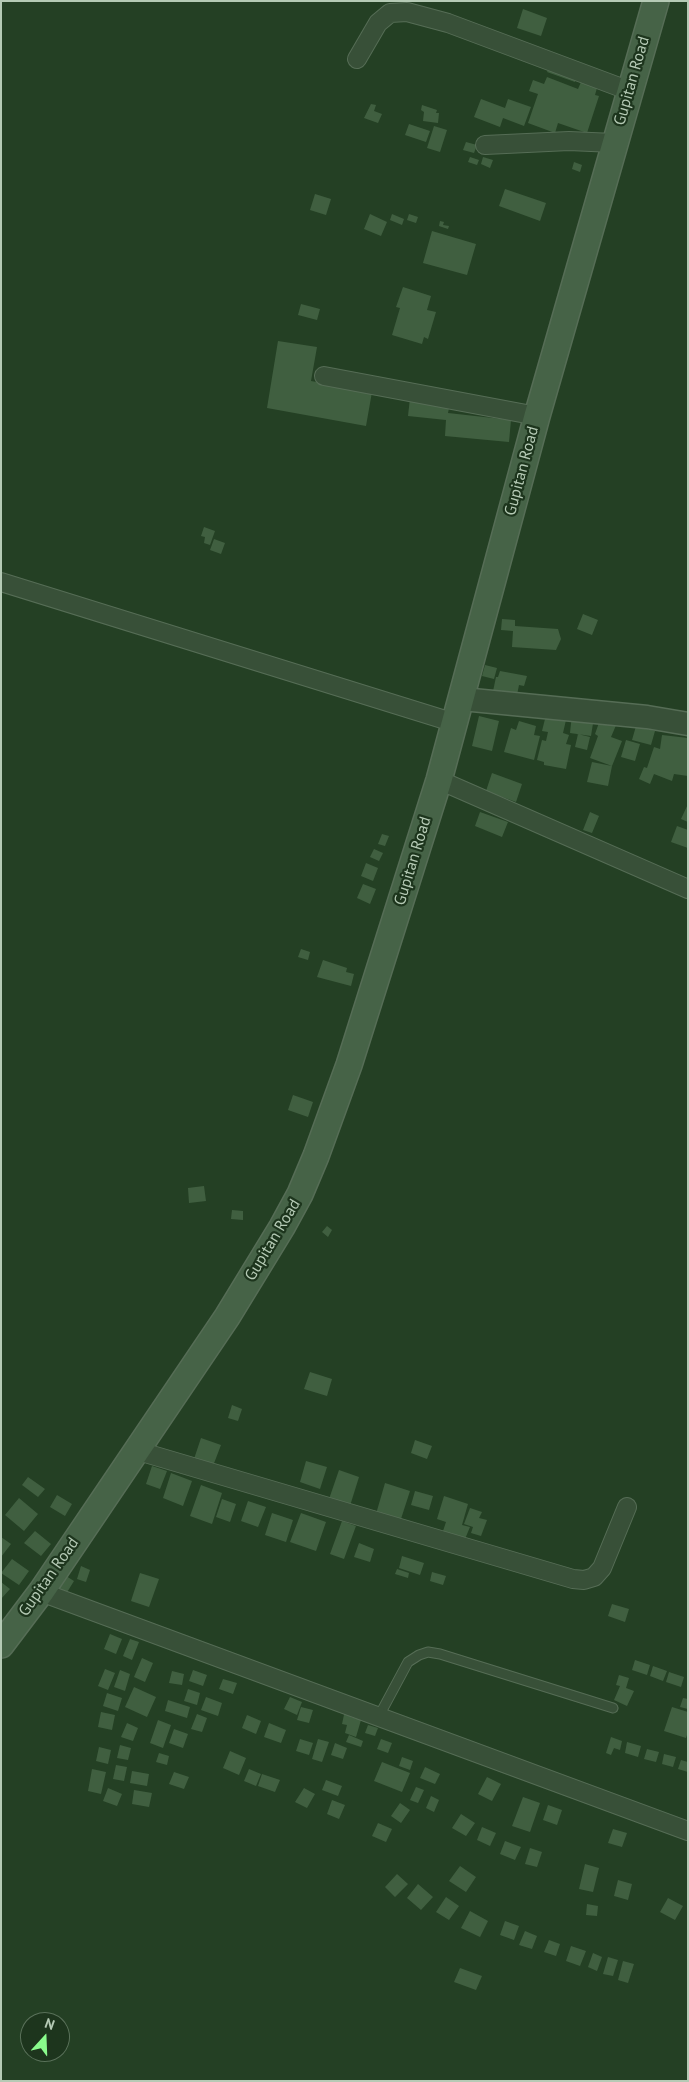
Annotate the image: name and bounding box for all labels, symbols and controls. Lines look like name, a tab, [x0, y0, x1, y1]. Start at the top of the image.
street label: Gupitan Road	[610, 34, 654, 128]
street label: Gupitan Road	[501, 424, 543, 518]
street label: Gupitan Road	[390, 814, 436, 908]
street label: Gupitan Road	[241, 1196, 305, 1284]
street label: Gupitan Road	[15, 1534, 83, 1620]
north arrow	[20, 2012, 70, 2062]
text: N	[42, 2014, 57, 2034]

